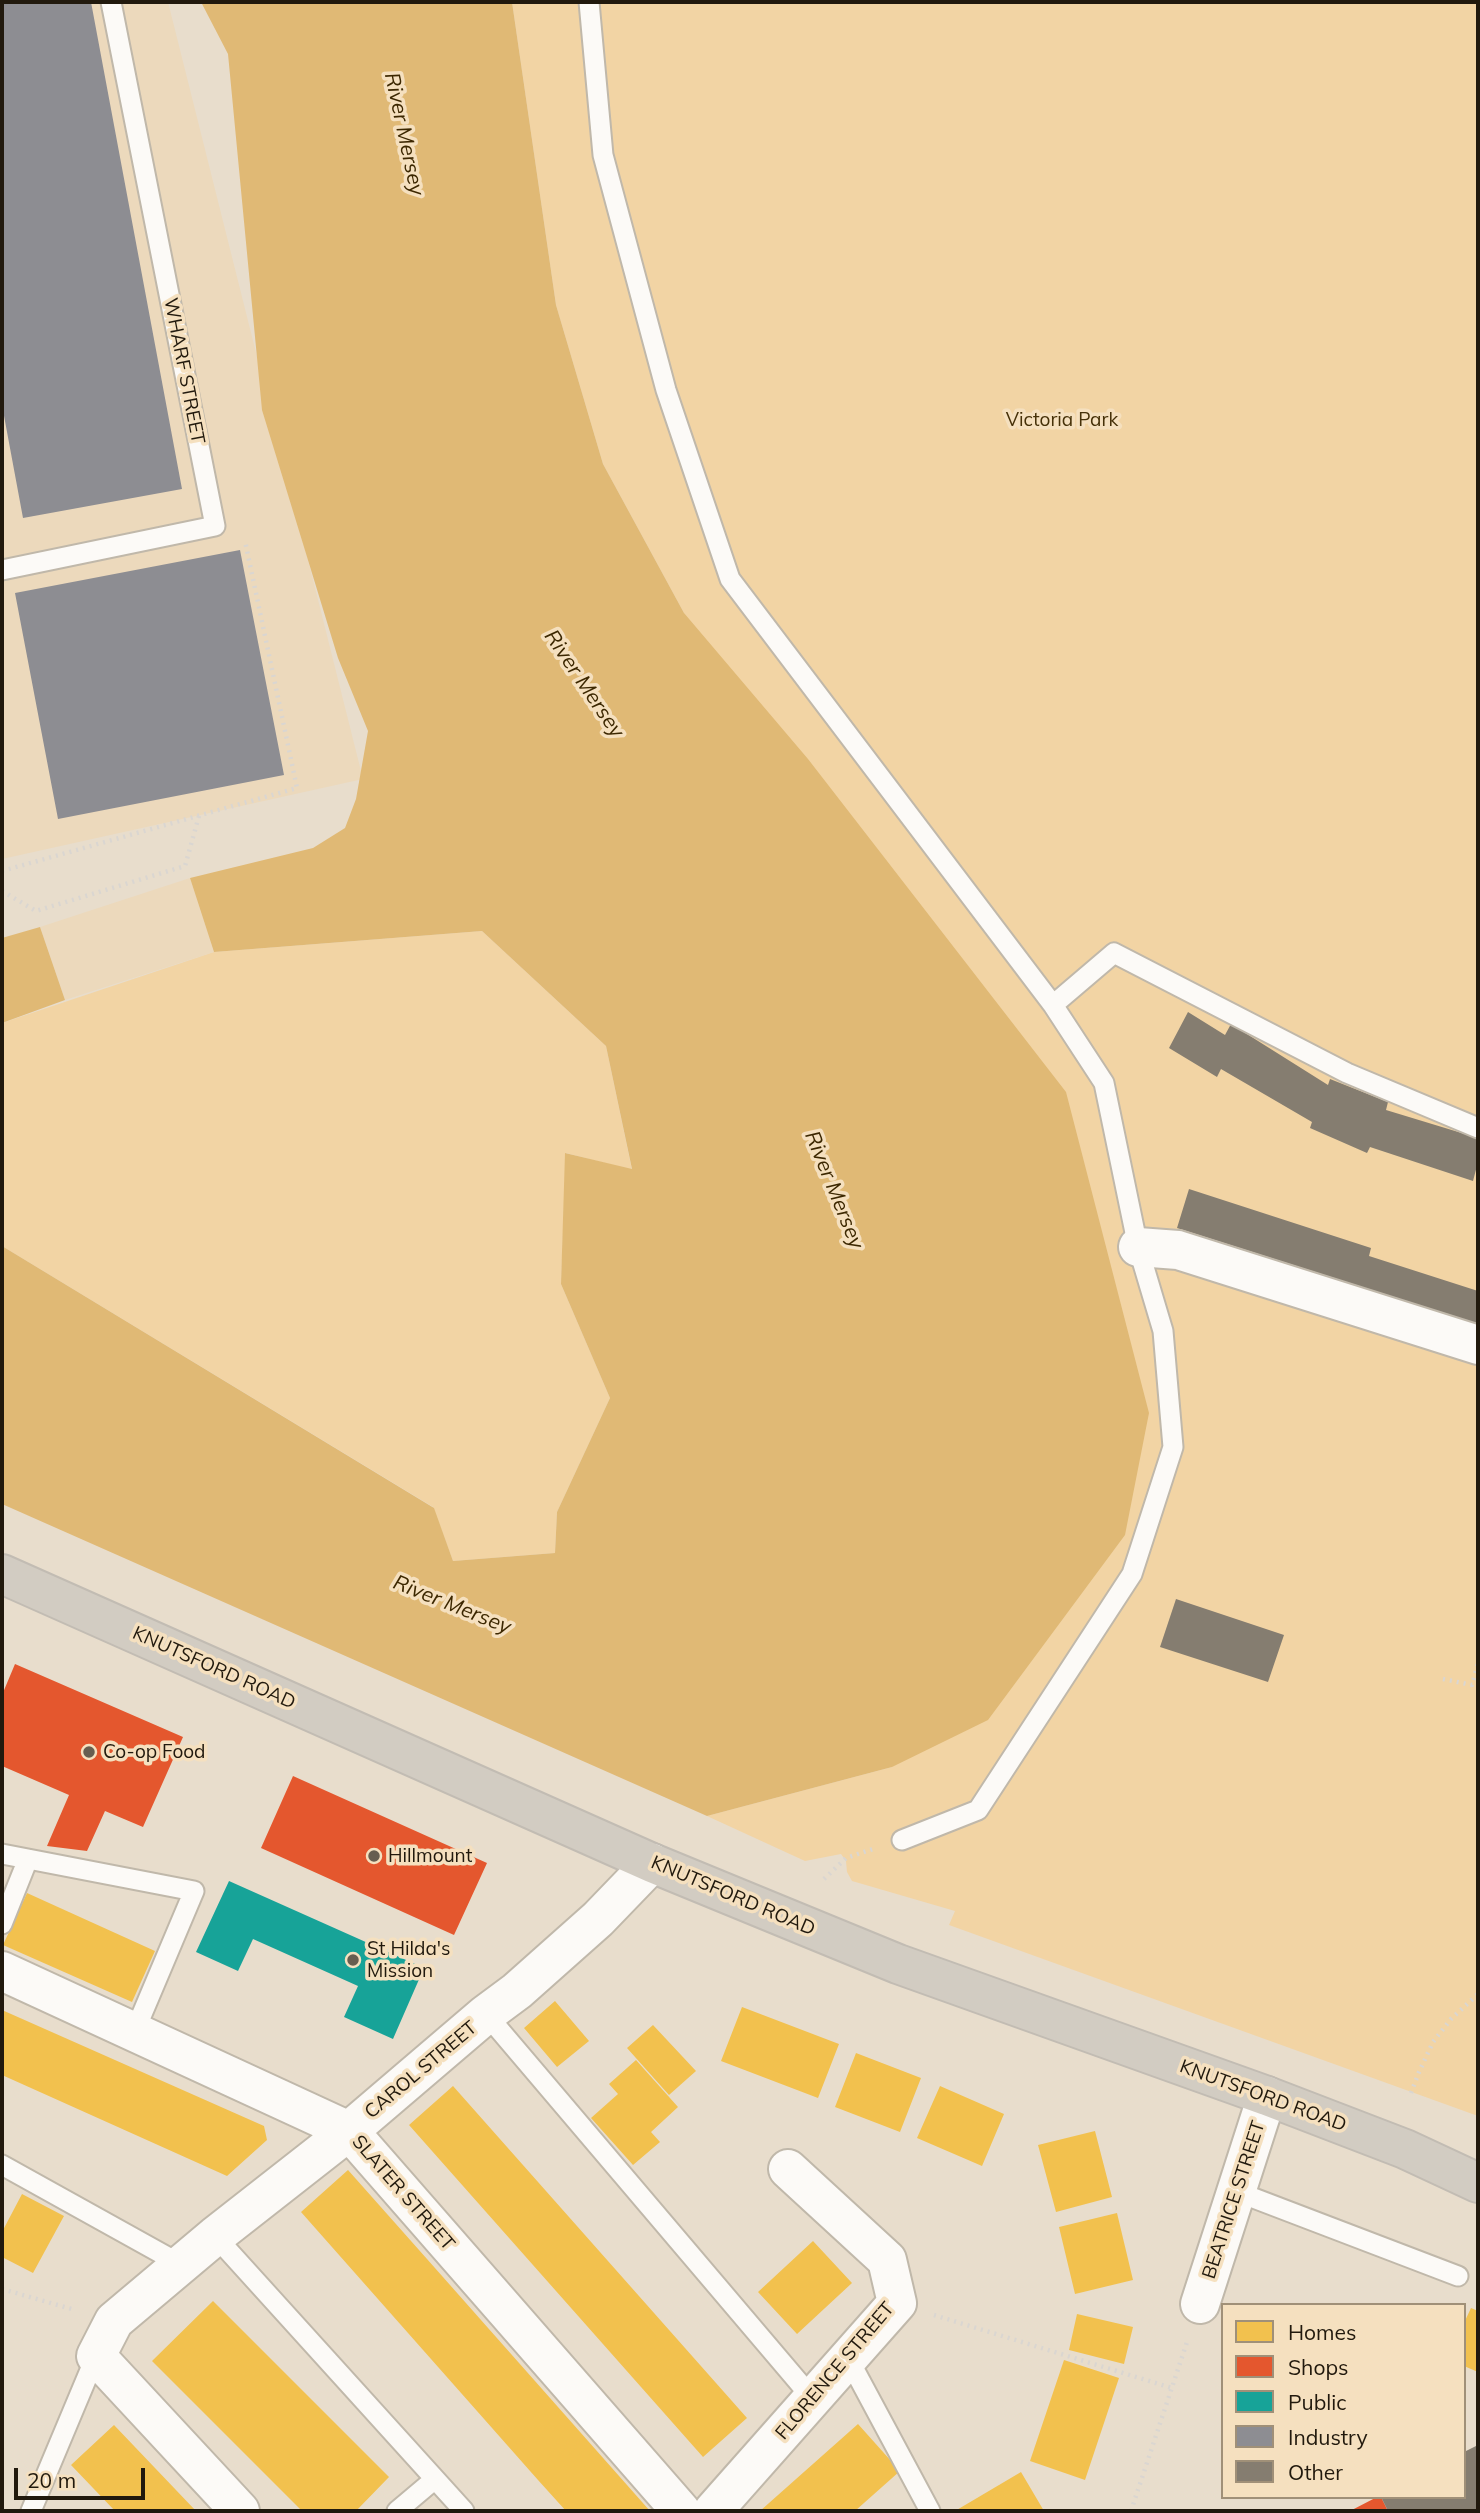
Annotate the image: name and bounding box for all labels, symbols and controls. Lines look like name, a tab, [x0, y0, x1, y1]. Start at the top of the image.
water label: River Mersey	[379, 70, 429, 198]
street label: WHARF STREET	[159, 296, 209, 446]
park label: Victoria Park	[1006, 409, 1118, 431]
water label: River Mersey	[539, 625, 629, 743]
water label: River Mersey	[799, 1127, 869, 1253]
water label: River Mersey	[389, 1570, 515, 1640]
street label: KNUTSFORD ROAD	[129, 1622, 299, 1714]
place label: Co-op Food	[103, 1741, 206, 1763]
marker: Co-op Food	[81, 1744, 97, 1760]
place label: Hillmount	[388, 1845, 472, 1867]
marker: Hillmount	[366, 1848, 382, 1864]
street label: KNUTSFORD ROAD	[648, 1851, 818, 1941]
place label: St Hilda's Mission	[367, 1938, 450, 1982]
marker: St Hilda's Mission	[345, 1952, 361, 1968]
street label: CAROL STREET	[360, 2016, 482, 2124]
street label: KNUTSFORD ROAD	[1176, 2055, 1350, 2137]
street label: BEATRICE STREET	[1198, 2118, 1270, 2282]
street label: SLATER STREET	[347, 2131, 459, 2255]
street label: FLORENCE STREET	[771, 2298, 899, 2444]
legend	[1221, 2303, 1466, 2499]
text: Homes	[1288, 2319, 1356, 2345]
text: Shops	[1288, 2354, 1348, 2380]
text: Public	[1288, 2389, 1347, 2415]
text: Industry	[1288, 2424, 1368, 2450]
scale bar	[18, 2454, 149, 2498]
text: Other	[1288, 2459, 1343, 2485]
text: 20 m	[27, 2467, 76, 2493]

